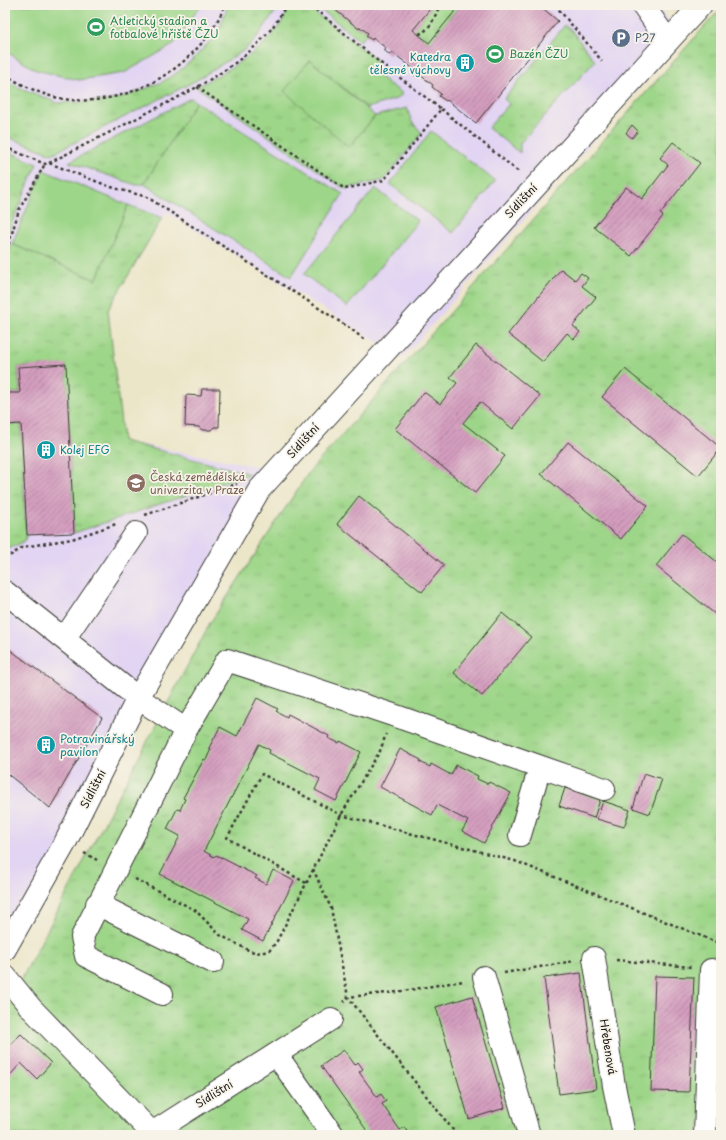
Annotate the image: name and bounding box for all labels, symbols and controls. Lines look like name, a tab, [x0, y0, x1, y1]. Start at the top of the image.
place label: Atletický stadion a fotbalové hřiště ČZU	[110, 12, 219, 42]
sports icon: Atletický stadion a fotbalové hřiště ČZU	[85, 16, 107, 38]
parking icon: P27	[610, 27, 632, 49]
place label: P27	[635, 29, 655, 46]
sports icon: Bazén ČZU	[484, 43, 506, 65]
place label: Bazén ČZU	[509, 45, 568, 62]
place label: Katedra tělesné výchovy	[370, 48, 451, 78]
building icon: Katedra tělesné výchovy	[454, 52, 476, 74]
street label: Sídlištní	[500, 179, 541, 222]
street label: Sídlištní	[282, 419, 323, 462]
building icon: Kolej EFG	[35, 439, 57, 461]
place label: Kolej EFG	[60, 441, 110, 458]
place label: Česká zemědělská univerzita v Praze	[150, 468, 246, 498]
school or university icon: Česká zemědělská univerzita v Praze	[125, 472, 147, 494]
place label: Potravinářský pavilon	[60, 730, 135, 760]
building icon: Potravinářský pavilon	[35, 734, 57, 756]
street label: Sídlištní	[76, 766, 110, 811]
street label: Hřebenová	[596, 1018, 621, 1076]
street label: Sídlištní	[192, 1075, 236, 1112]

